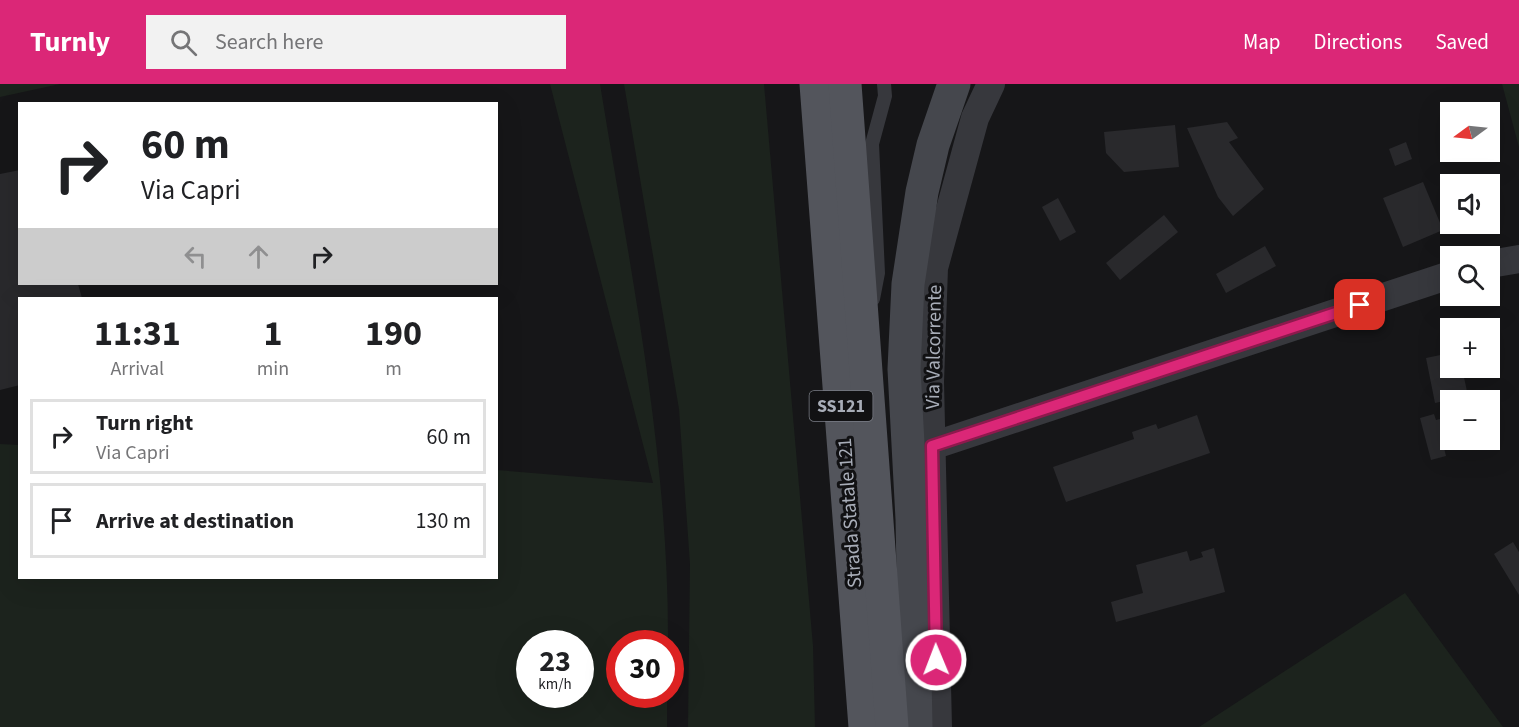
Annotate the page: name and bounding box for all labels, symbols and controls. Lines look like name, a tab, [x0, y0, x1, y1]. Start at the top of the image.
search box	[146, 15, 566, 69]
text: Turnly	[30, 22, 110, 62]
icon: search	[167, 26, 200, 59]
text: Search here	[215, 26, 324, 58]
text: Map	[1243, 27, 1281, 57]
text: Directions	[1314, 27, 1402, 57]
text: Saved	[1435, 27, 1489, 57]
north arrow	[1440, 102, 1500, 162]
map controls	[1440, 102, 1500, 450]
text: 60 m	[141, 115, 230, 175]
icon: right	[42, 126, 120, 204]
text: Via Capri	[141, 171, 241, 210]
button: sound	[1440, 174, 1500, 234]
icon: left	[179, 240, 212, 273]
icon: ahead	[242, 240, 275, 273]
icon: right	[305, 240, 338, 273]
button: search	[1440, 246, 1500, 306]
pin	[1334, 279, 1385, 330]
street label: Via Valcorrente	[919, 284, 949, 410]
icon: arrive	[1343, 288, 1376, 321]
text: 11:31	[94, 308, 181, 359]
text: 1	[263, 308, 282, 359]
text: 190	[365, 308, 422, 359]
button: +	[1440, 318, 1500, 378]
text: Arrival	[110, 355, 164, 383]
text: min	[257, 355, 289, 383]
text: m	[385, 355, 402, 383]
button: −	[1440, 390, 1500, 450]
road number: SS121	[810, 391, 872, 421]
text: Turn right	[96, 407, 193, 439]
icon: right	[45, 420, 78, 453]
text: 60 m	[426, 421, 471, 453]
street label: Strada Statale 121	[831, 437, 869, 589]
text: Via Capri	[96, 439, 170, 467]
icon: arrive	[45, 504, 78, 537]
text: Arrive at destination	[96, 505, 294, 537]
text: 130 m	[416, 505, 471, 537]
position arrow	[904, 628, 968, 692]
speed limit sign: 30	[606, 630, 684, 708]
text: 23	[539, 640, 571, 683]
text: km/h	[538, 674, 572, 695]

